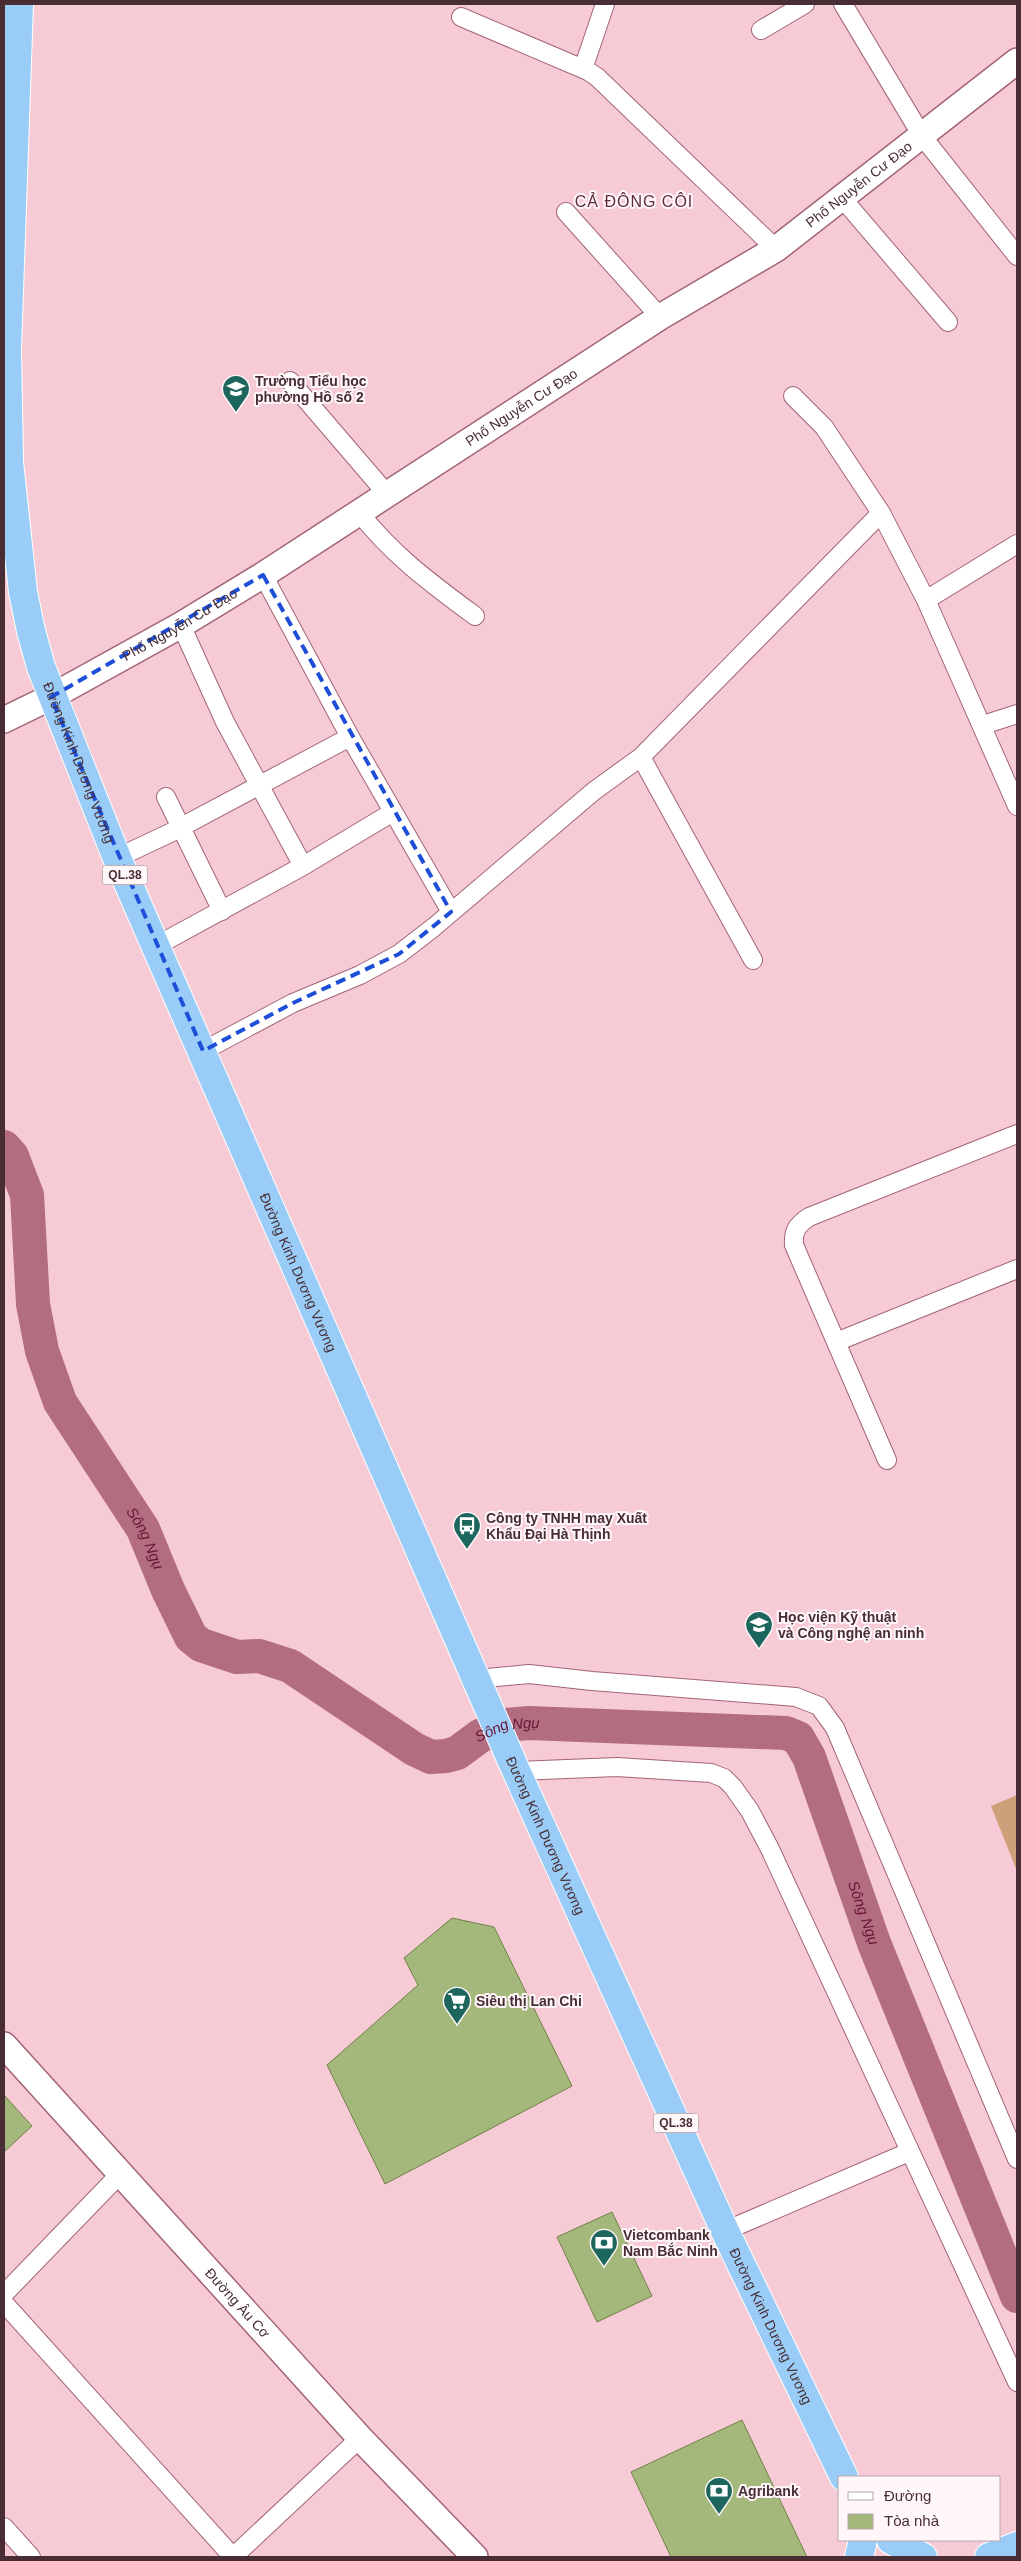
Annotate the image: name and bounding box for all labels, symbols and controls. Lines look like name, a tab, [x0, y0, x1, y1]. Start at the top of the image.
street label: Phố Nguyễn Cư Đạo	[803, 138, 915, 231]
district label: CẢ ĐÔNG CÔI	[575, 192, 693, 210]
street label: Phố Nguyễn Cư Đạo	[462, 365, 580, 449]
place label: Trường Tiểu học phường Hồ số 2	[255, 373, 367, 405]
school or university icon: Trường Tiểu học phường Hồ số 2	[221, 374, 251, 413]
street label: Phố Nguyễn Cư Đạo	[119, 585, 240, 664]
street label: Đường Kinh Dương Vương	[40, 680, 118, 845]
road number: QL.38	[102, 866, 148, 884]
street label: Đường Kinh Dương Vương	[256, 1190, 340, 1354]
water label: Sông Ngụ	[123, 1504, 168, 1572]
place label: Công ty TNHH may Xuất Khẩu Đại Hà Thịnh	[486, 1510, 647, 1542]
bus stop icon: Công ty TNHH may Xuất Khẩu Đại Hà Thịnh	[452, 1511, 482, 1550]
place label: Học viện Kỹ thuật và Công nghệ an ninh	[778, 1609, 924, 1641]
school or university icon: Học viện Kỹ thuật và Công nghệ an ninh	[744, 1610, 774, 1649]
water label: Sông Ngụ	[472, 1714, 541, 1745]
street label: Đường Kinh Dương Vương	[503, 1754, 588, 1917]
water label: Sông Ngụ	[845, 1878, 883, 1948]
supermarket icon: Siêu thị Lan Chi	[442, 1986, 472, 2025]
place label: Siêu thị Lan Chi	[476, 1993, 582, 2009]
road number: QL.38	[654, 2114, 698, 2132]
place label: Vietcombank Nam Bắc Ninh	[623, 2227, 718, 2259]
bank icon: Vietcombank Nam Bắc Ninh	[589, 2228, 619, 2267]
street label: Đường Kinh Dương Vương	[726, 2245, 816, 2407]
street label: Đường Âu Cơ	[202, 2265, 273, 2341]
bank icon: Agribank	[704, 2476, 734, 2515]
legend	[838, 2476, 1001, 2541]
place label: Agribank	[738, 2483, 799, 2499]
text: Đường	[884, 2487, 931, 2504]
text: Tòa nhà	[884, 2512, 940, 2529]

